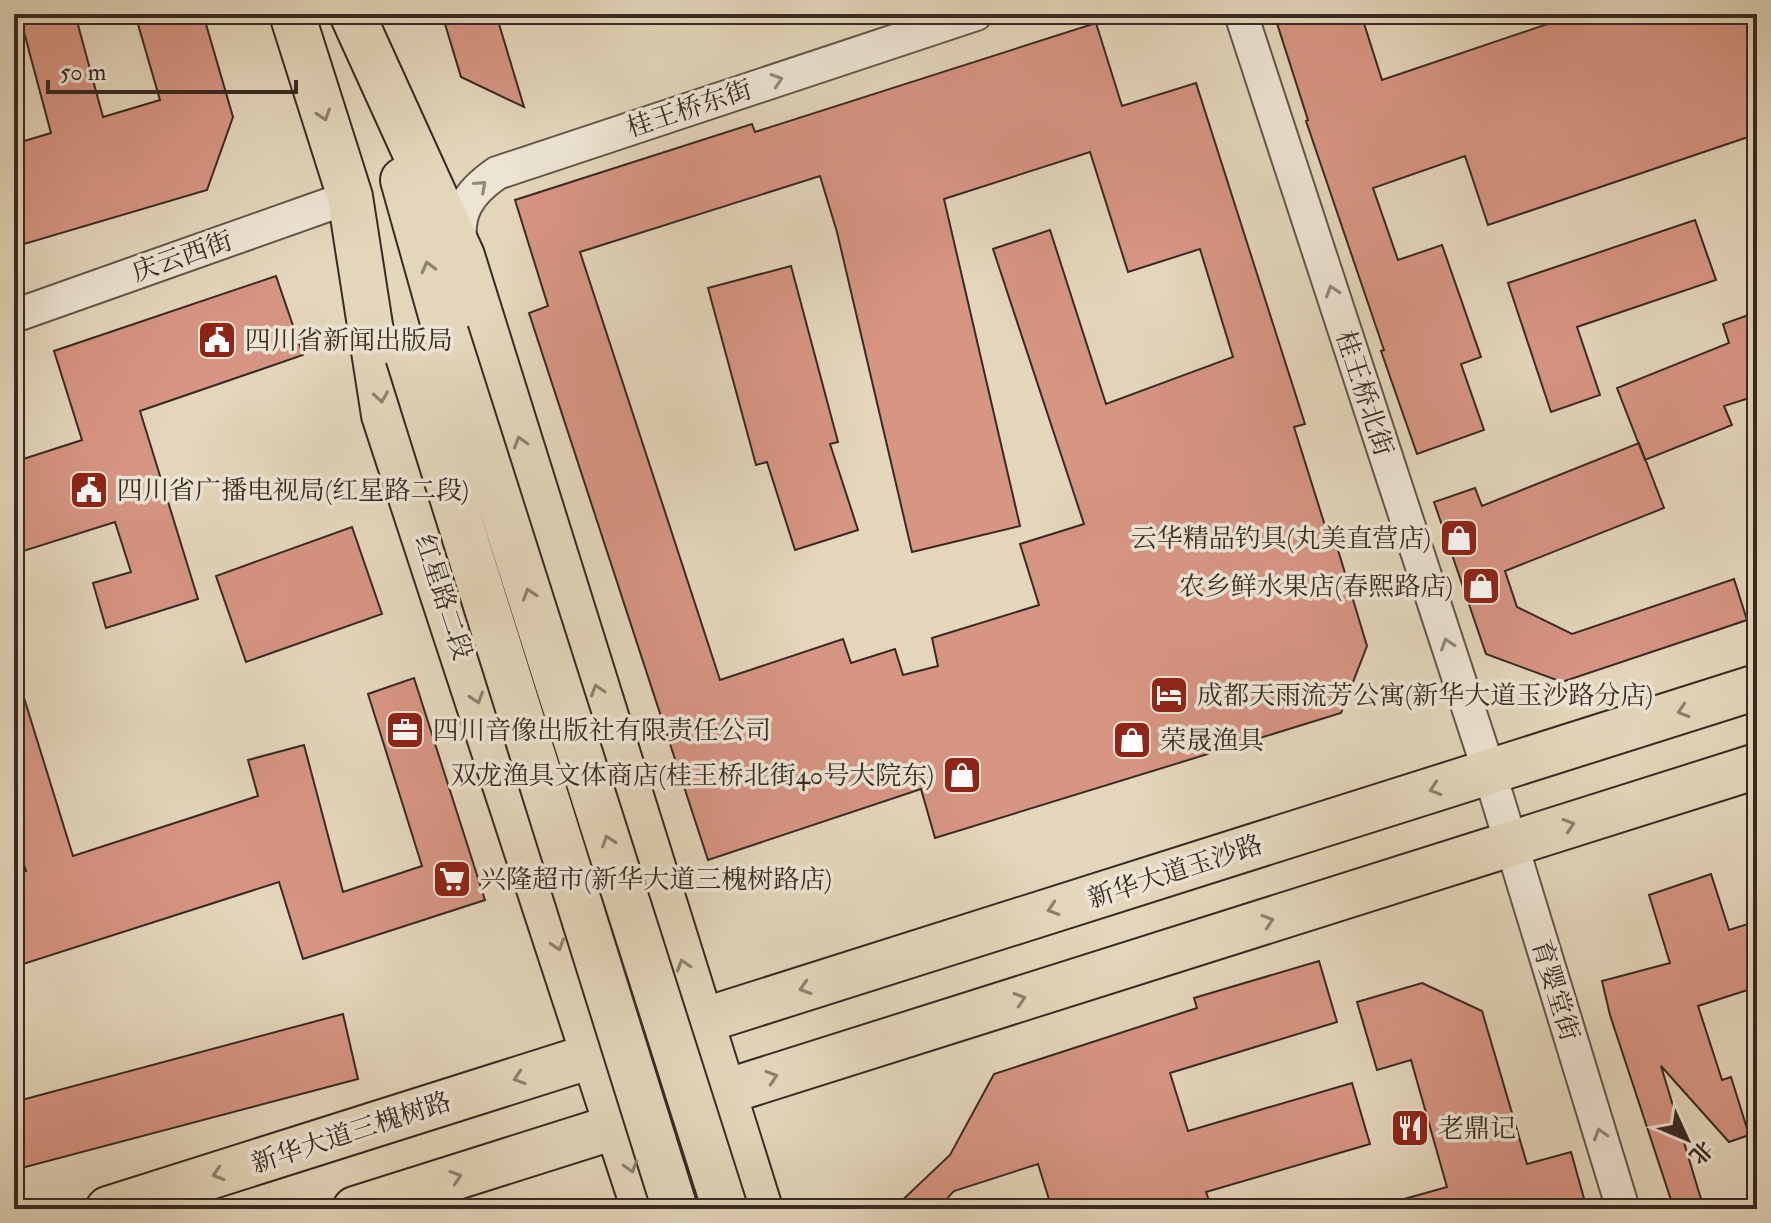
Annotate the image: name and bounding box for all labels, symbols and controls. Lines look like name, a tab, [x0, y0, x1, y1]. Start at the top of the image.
scale bar	[48, 44, 296, 94]
text: 50 m	[60, 57, 107, 88]
one-way arrow	[769, 73, 783, 89]
street label: 桂王桥东街	[623, 74, 756, 144]
one-way arrow	[315, 108, 331, 121]
one-way arrow	[472, 181, 487, 196]
street label: 庆云西街	[128, 225, 237, 289]
one-way arrow	[420, 261, 437, 275]
one-way arrow	[1325, 284, 1341, 298]
public building icon: 四川省新闻出版局	[196, 319, 238, 361]
place label: 四川省新闻出版局	[245, 325, 453, 357]
street label: 桂王桥北街	[1329, 327, 1399, 460]
one-way arrow	[372, 390, 389, 403]
one-way arrow	[513, 435, 529, 449]
public building icon: 四川省广播电视局(红星路二段)	[68, 469, 110, 511]
place label: 四川省广播电视局(红星路二段)	[117, 475, 469, 507]
shop icon: 云华精品钓具(丸美直营店)	[1438, 517, 1480, 559]
place label: 云华精品钓具(丸美直营店)	[1131, 523, 1431, 555]
street label: 红星路二段	[408, 531, 478, 664]
shop icon: 农乡鲜水果店(春熙路店)	[1460, 565, 1502, 607]
place label: 农乡鲜水果店(春熙路店)	[1179, 571, 1453, 603]
one-way arrow	[522, 587, 538, 601]
one-way arrow	[1441, 638, 1457, 652]
hotel icon: 成都天雨流芳公寓(新华大道玉沙路分店)	[1148, 674, 1190, 716]
place label: 成都天雨流芳公寓(新华大道玉沙路分店)	[1197, 680, 1653, 712]
one-way arrow	[590, 684, 606, 697]
one-way arrow	[467, 690, 483, 704]
one-way arrow	[1676, 701, 1690, 717]
office icon: 四川音像出版社有限责任公司	[384, 709, 426, 751]
place label: 四川音像出版社有限责任公司	[433, 715, 771, 747]
shop icon: 荣晟渔具	[1111, 719, 1153, 761]
place label: 荣晟渔具	[1160, 725, 1264, 757]
shop icon: 双龙渔具文体商店(桂王桥北街40号大院东)	[941, 754, 983, 796]
place label: 双龙渔具文体商店(桂王桥北街40号大院东)	[450, 760, 934, 792]
one-way arrow	[1428, 779, 1442, 795]
one-way arrow	[1562, 818, 1575, 834]
street label: 新华大道玉沙路	[1084, 829, 1267, 915]
one-way arrow	[601, 835, 617, 849]
supermarket icon: 兴隆超市(新华大道三槐树路店)	[431, 858, 473, 900]
place label: 兴隆超市(新华大道三槐树路店)	[480, 864, 832, 896]
one-way arrow	[1047, 900, 1061, 916]
one-way arrow	[1260, 914, 1274, 930]
street label: 育婴堂街	[1525, 936, 1586, 1045]
one-way arrow	[548, 937, 564, 951]
one-way arrow	[676, 959, 692, 972]
one-way arrow	[799, 978, 813, 994]
one-way arrow	[1013, 992, 1026, 1008]
one-way arrow	[513, 1069, 527, 1085]
one-way arrow	[764, 1071, 778, 1087]
street label: 新华大道三槐树路	[247, 1086, 455, 1180]
north arrow	[1647, 1099, 1727, 1179]
restaurant icon: 老鼎记	[1389, 1107, 1431, 1149]
place label: 老鼎记	[1438, 1113, 1516, 1145]
one-way arrow	[1593, 1128, 1609, 1142]
text: 北	[1683, 1135, 1718, 1170]
one-way arrow	[621, 1160, 637, 1174]
one-way arrow	[212, 1165, 226, 1181]
one-way arrow	[449, 1170, 463, 1186]

